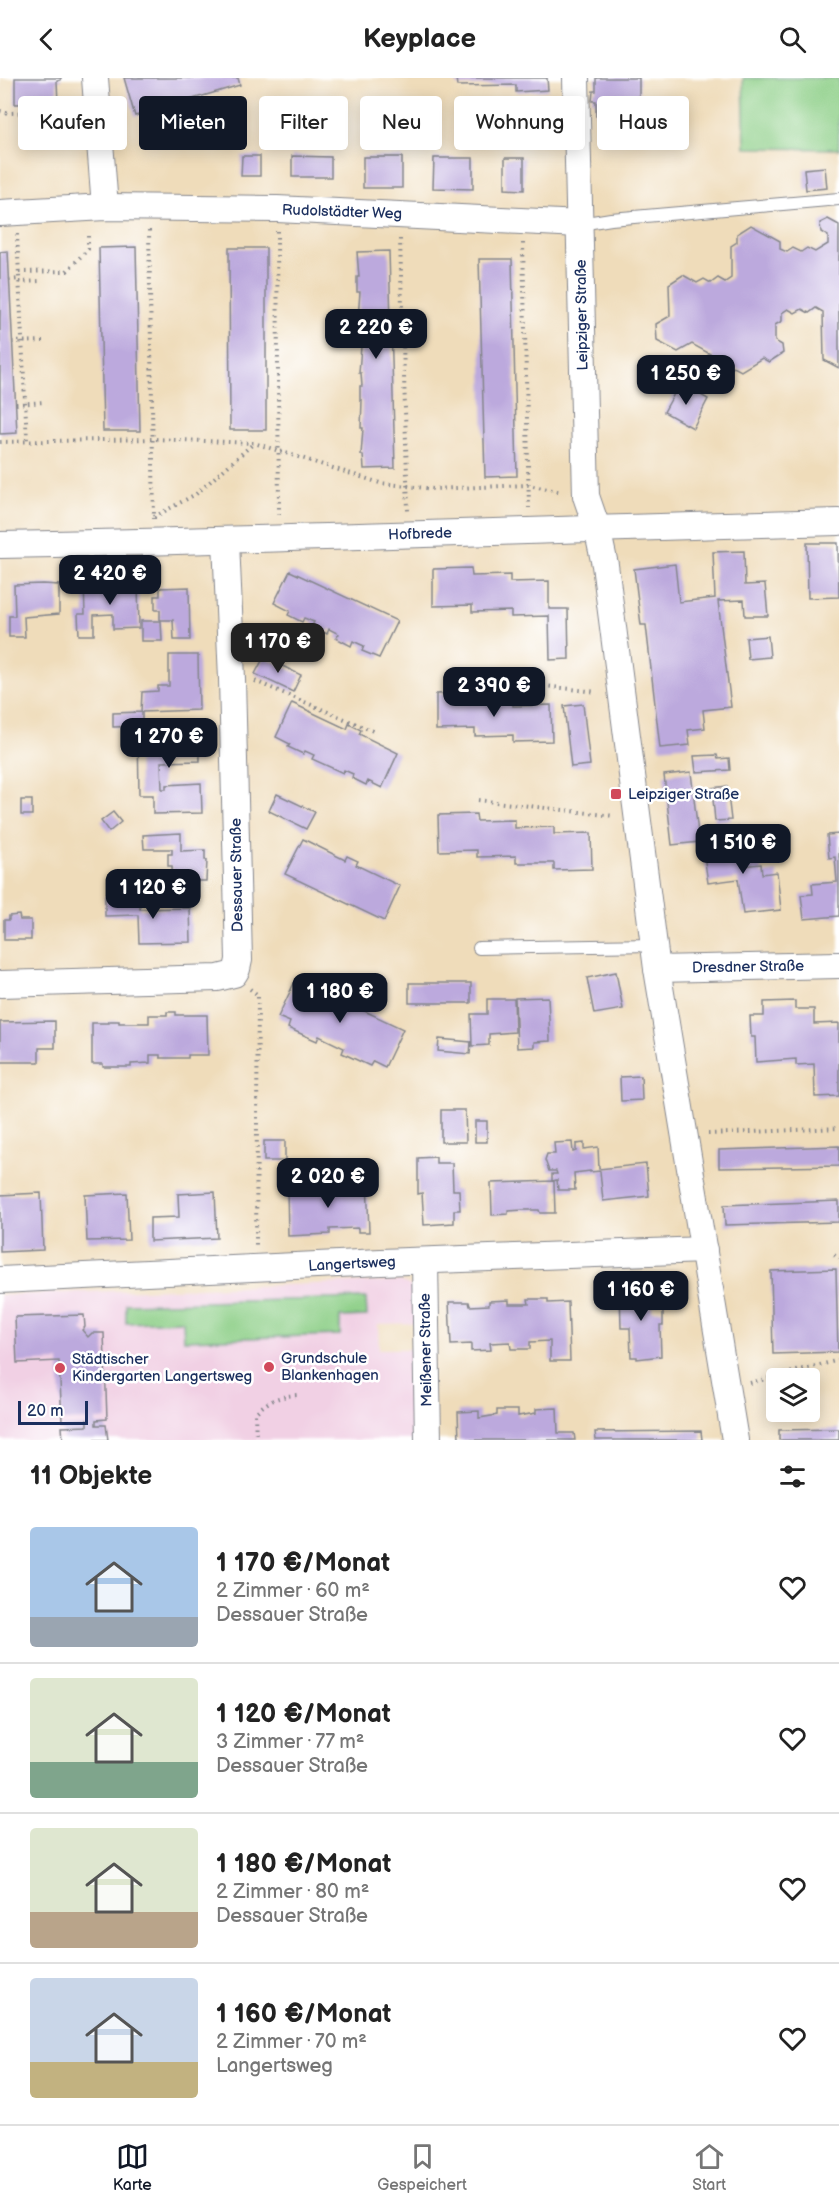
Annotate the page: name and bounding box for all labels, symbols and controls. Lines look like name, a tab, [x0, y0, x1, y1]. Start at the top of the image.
icon: back	[30, 23, 63, 56]
text: Keyplace	[363, 23, 476, 55]
icon: search	[776, 23, 809, 56]
chip: Kaufen	[18, 96, 127, 150]
chip: Mieten	[139, 96, 247, 150]
chip: Filter	[259, 96, 348, 150]
chip: Neu	[360, 96, 442, 150]
chip: Wohnung	[454, 96, 585, 150]
chip: Haus	[597, 96, 689, 150]
street label: Rudolstädter Weg	[281, 200, 403, 224]
street label: Leipziger Straße	[572, 259, 592, 371]
pin: 2 220 €	[321, 309, 431, 360]
text: 2 220 €	[339, 316, 413, 340]
pin: 1 250 €	[631, 355, 741, 406]
text: 1 250 €	[651, 362, 721, 386]
street label: Hofbrede	[388, 523, 452, 545]
pin: 2 420 €	[55, 555, 165, 606]
text: 2 420 €	[73, 562, 147, 586]
pin: 1 170 €	[223, 623, 333, 674]
text: 1 170 €	[245, 630, 311, 654]
pin: 2 390 €	[439, 667, 549, 718]
text: 2 390 €	[457, 674, 531, 698]
pin: 1 270 €	[114, 718, 224, 769]
text: 1 270 €	[134, 725, 204, 749]
place label: Leipziger Straße	[628, 785, 739, 804]
marker: Leipziger Straße	[609, 787, 623, 801]
street label: Dessauer Straße	[227, 818, 247, 932]
pin: 1 510 €	[688, 824, 798, 875]
text: 1 510 €	[710, 831, 776, 855]
pin: 1 120 €	[98, 869, 208, 920]
text: 1 120 €	[120, 876, 186, 900]
street label: Dresdner Straße	[692, 957, 804, 977]
pin: 1 180 €	[285, 973, 395, 1024]
text: 1 180 €	[306, 980, 374, 1004]
pin: 2 020 €	[273, 1158, 383, 1209]
text: 2 020 €	[291, 1165, 365, 1189]
street label: Langertsweg	[308, 1252, 396, 1276]
pin: 1 160 €	[586, 1271, 696, 1322]
text: 1 160 €	[607, 1278, 675, 1302]
street label: Meißener Straße	[416, 1293, 436, 1407]
place label: Grundschule Blankenhagen	[281, 1349, 379, 1385]
place label: Städtischer Kindergarten Langertsweg	[72, 1350, 252, 1386]
marker: Grundschule Blankenhagen	[262, 1360, 276, 1374]
marker: Städtischer Kindergarten Langertsweg	[53, 1361, 67, 1375]
map controls	[766, 1368, 820, 1422]
button: layers	[766, 1368, 820, 1422]
scale bar	[18, 1398, 88, 1426]
text: 20 m	[27, 1402, 63, 1421]
icon: filters	[776, 1460, 809, 1493]
text: 11 Objekte	[30, 1461, 152, 1492]
text: 1 170 €/Monat	[216, 1548, 390, 1579]
icon: home	[78, 1551, 150, 1623]
icon: heart	[776, 1571, 809, 1604]
text: 2 Zimmer · 60 m²	[216, 1579, 370, 1603]
text: Dessauer Straße	[216, 1603, 368, 1627]
text: 1 120 €/Monat	[216, 1699, 391, 1730]
icon: home	[78, 1702, 150, 1774]
icon: heart	[776, 1722, 809, 1755]
text: 3 Zimmer · 77 m²	[216, 1730, 364, 1754]
text: Dessauer Straße	[216, 1754, 368, 1778]
text: 1 180 €/Monat	[216, 1849, 391, 1880]
icon: home	[78, 1852, 150, 1924]
icon: heart	[776, 1872, 809, 1905]
text: 2 Zimmer · 80 m²	[216, 1880, 369, 1904]
text: Dessauer Straße	[216, 1904, 368, 1928]
text: 1 160 €/Monat	[216, 1999, 391, 2030]
icon: home	[78, 2002, 150, 2074]
icon: heart	[776, 2022, 809, 2055]
text: 2 Zimmer · 70 m²	[216, 2030, 367, 2054]
text: Langertsweg	[216, 2054, 333, 2078]
tab: Karte	[113, 2140, 152, 2195]
tab: Gespeichert	[377, 2140, 467, 2195]
tab: Start	[692, 2140, 726, 2195]

